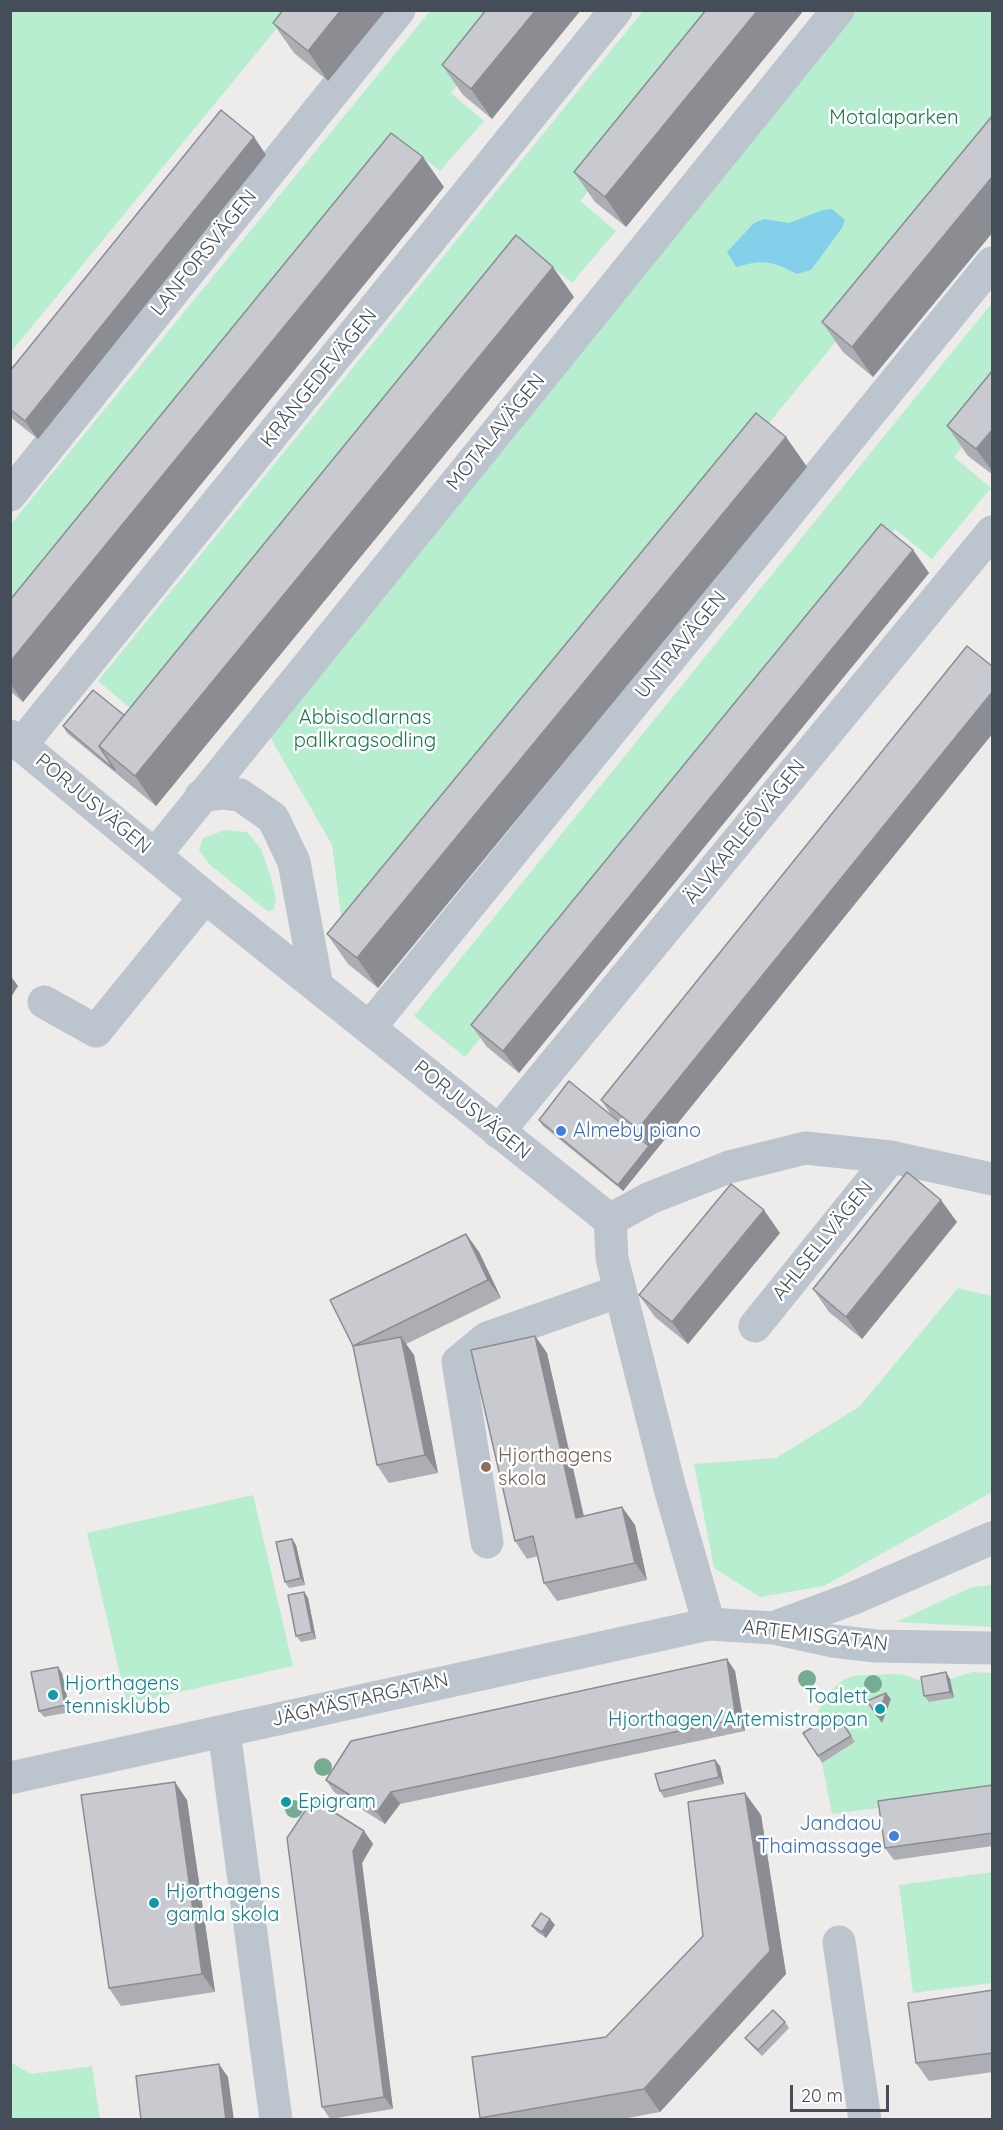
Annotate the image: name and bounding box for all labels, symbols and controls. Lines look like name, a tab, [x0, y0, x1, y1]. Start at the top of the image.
park label: Motalaparken	[829, 106, 959, 130]
street label: LANFORSVÄGEN	[146, 185, 262, 321]
street label: KRÅNGEDEVÄGEN	[256, 304, 382, 452]
street label: MOTALAVÄGEN	[442, 369, 550, 495]
street label: UNTRAVÄGEN	[630, 586, 732, 704]
park label: Abbisodlarnas pallkragsodling	[294, 706, 436, 753]
street label: PORJUSVÄGEN	[30, 749, 156, 859]
street label: ÄLVKARLEÖVÄGEN	[679, 755, 811, 909]
street label: PORJUSVÄGEN	[409, 1056, 535, 1164]
place label: Almeby piano	[573, 1119, 701, 1143]
marker: Almeby piano	[554, 1124, 568, 1138]
street label: AHLSELLVÄGEN	[767, 1176, 879, 1306]
place label: Hjorthagens skola	[498, 1444, 612, 1491]
marker: Hjorthagens skola	[479, 1460, 493, 1474]
street label: ARTEMISGATAN	[741, 1615, 889, 1657]
street label: JÄGMÄSTARGATAN	[269, 1668, 451, 1732]
place label: Hjorthagens tennisklubb	[65, 1672, 179, 1719]
place label: Toalett Hjorthagen/Artemistrappan	[608, 1685, 868, 1732]
marker: Hjorthagens tennisklubb	[46, 1688, 60, 1702]
marker: Toalett Hjorthagen/Artemistrappan	[873, 1702, 887, 1716]
place label: Epigram	[298, 1790, 376, 1814]
marker: Epigram	[279, 1795, 293, 1809]
place label: Jandaou Thaimassage	[757, 1812, 882, 1859]
marker: Jandaou Thaimassage	[887, 1829, 901, 1843]
place label: Hjorthagens gamla skola	[166, 1880, 280, 1927]
marker: Hjorthagens gamla skola	[147, 1896, 161, 1910]
scale bar	[793, 2073, 892, 2111]
text: 20 m	[801, 2084, 843, 2107]

